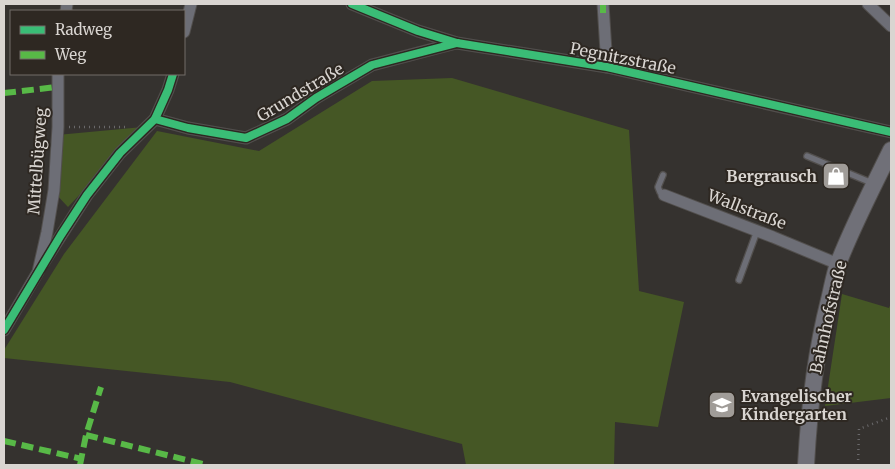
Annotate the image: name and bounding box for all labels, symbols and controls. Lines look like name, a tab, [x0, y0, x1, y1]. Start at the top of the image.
legend	[10, 10, 185, 75]
text: Radweg	[55, 20, 112, 39]
street label: Pegnitzstraße	[568, 38, 678, 78]
text: Weg	[54, 45, 86, 64]
street label: Grundstraße	[253, 58, 347, 126]
street label: Mittelbügweg	[23, 107, 51, 215]
shop icon: Bergrausch	[821, 161, 851, 191]
place label: Bergrausch	[726, 166, 817, 186]
street label: Wallstraße	[704, 184, 789, 233]
street label: Bahnhofstraße	[805, 259, 851, 375]
place label: Evangelischer Kindergarten	[741, 386, 853, 424]
school or university icon: Evangelischer Kindergarten	[707, 390, 737, 420]

